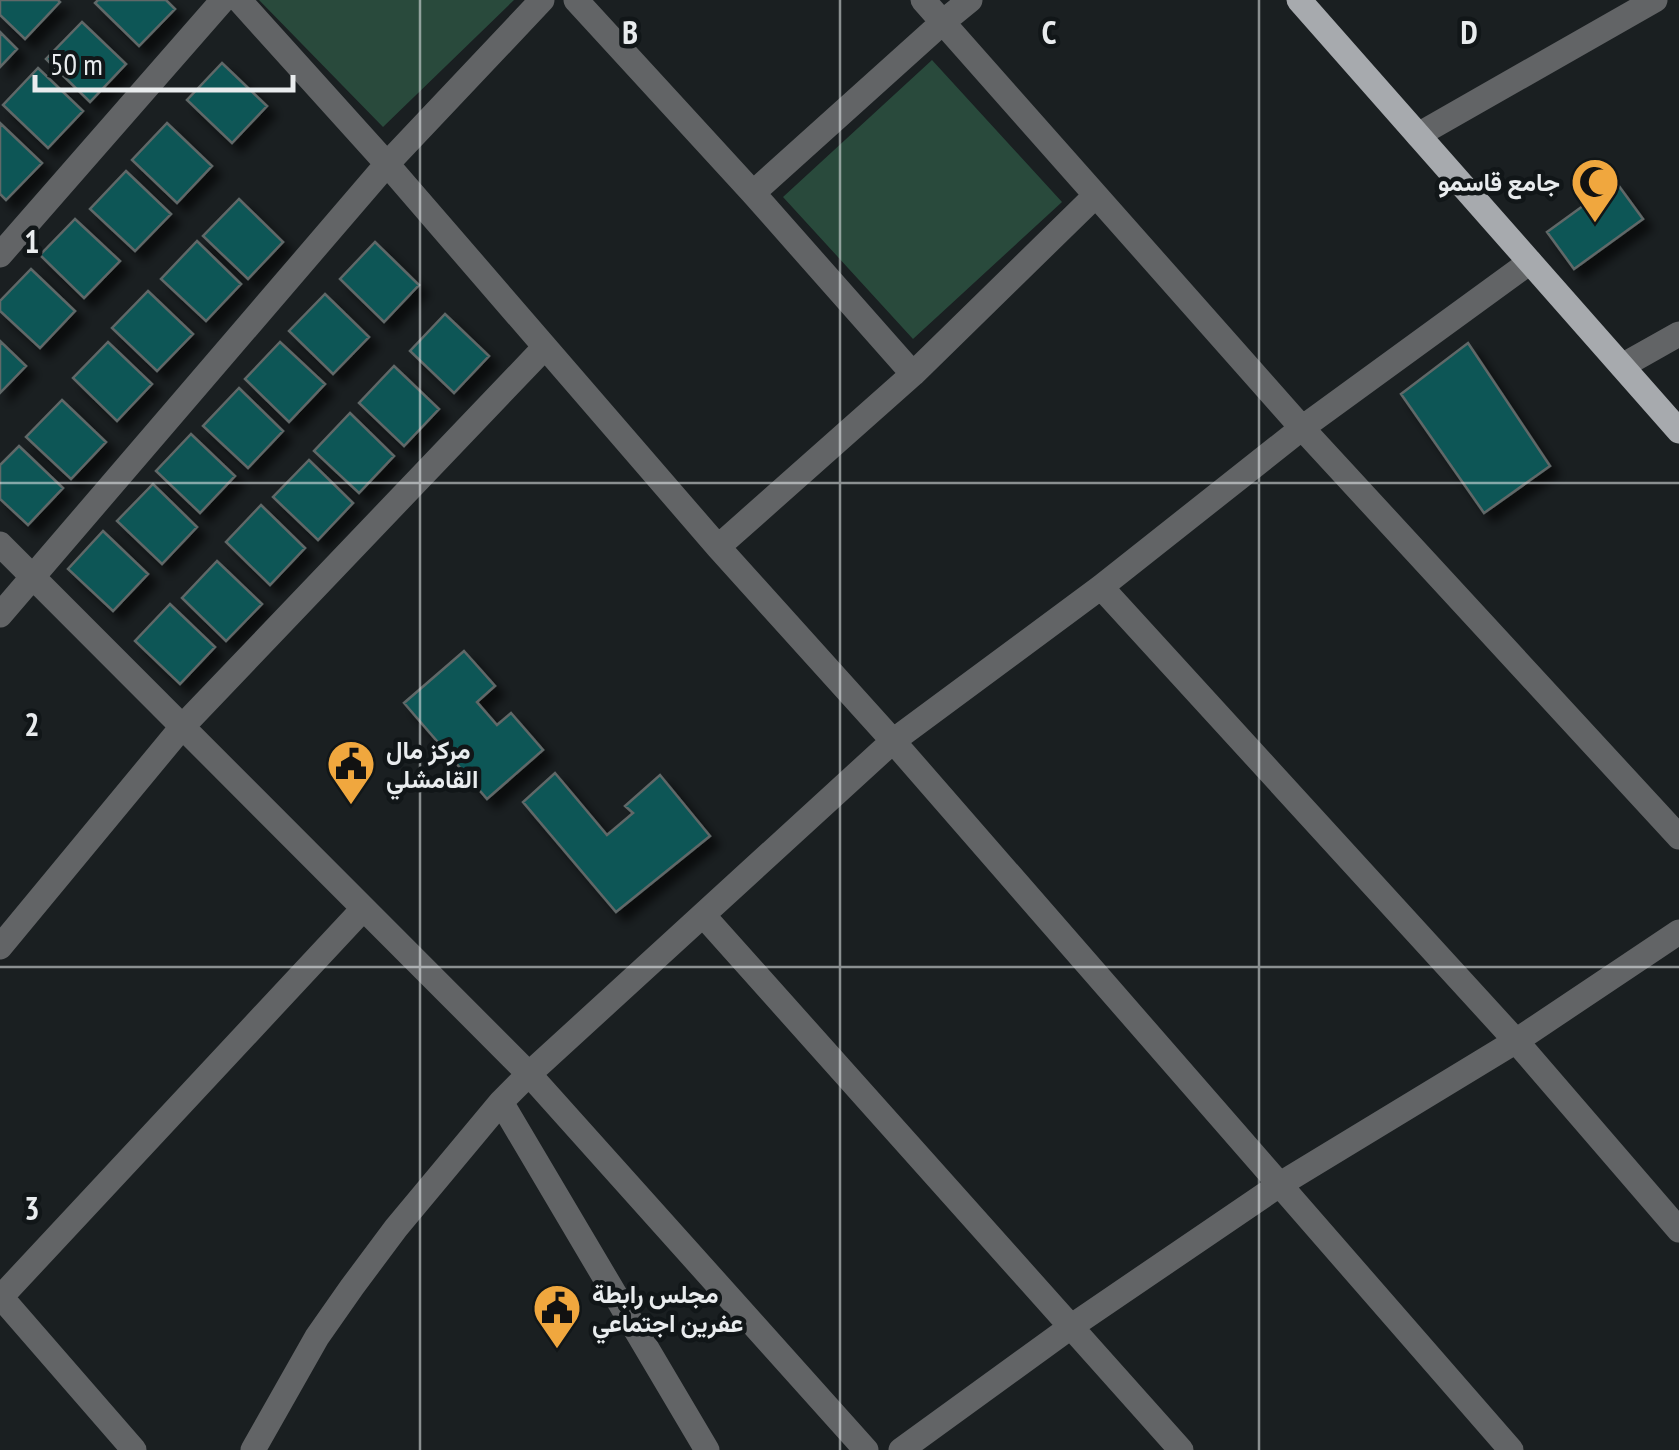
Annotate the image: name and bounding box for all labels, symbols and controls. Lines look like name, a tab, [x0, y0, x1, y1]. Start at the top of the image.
text: B	[622, 11, 638, 53]
text: C	[1042, 11, 1057, 53]
text: D	[1460, 11, 1478, 53]
scale bar	[35, 30, 292, 92]
text: 50 m	[50, 44, 103, 83]
mosque icon: جامع قاسمو	[1569, 156, 1621, 224]
place label: جامع قاسمو	[1438, 166, 1560, 200]
text: 1	[24, 220, 40, 262]
text: 2	[24, 703, 40, 745]
place label: مركز مال القامشلي	[386, 734, 478, 800]
public building icon: مركز مال القامشلي	[325, 738, 377, 806]
text: 3	[24, 1187, 40, 1229]
place label: مجلس رابطة عفرين اجتماعي	[592, 1278, 743, 1344]
public building icon: مجلس رابطة عفرين اجتماعي	[531, 1282, 583, 1350]

